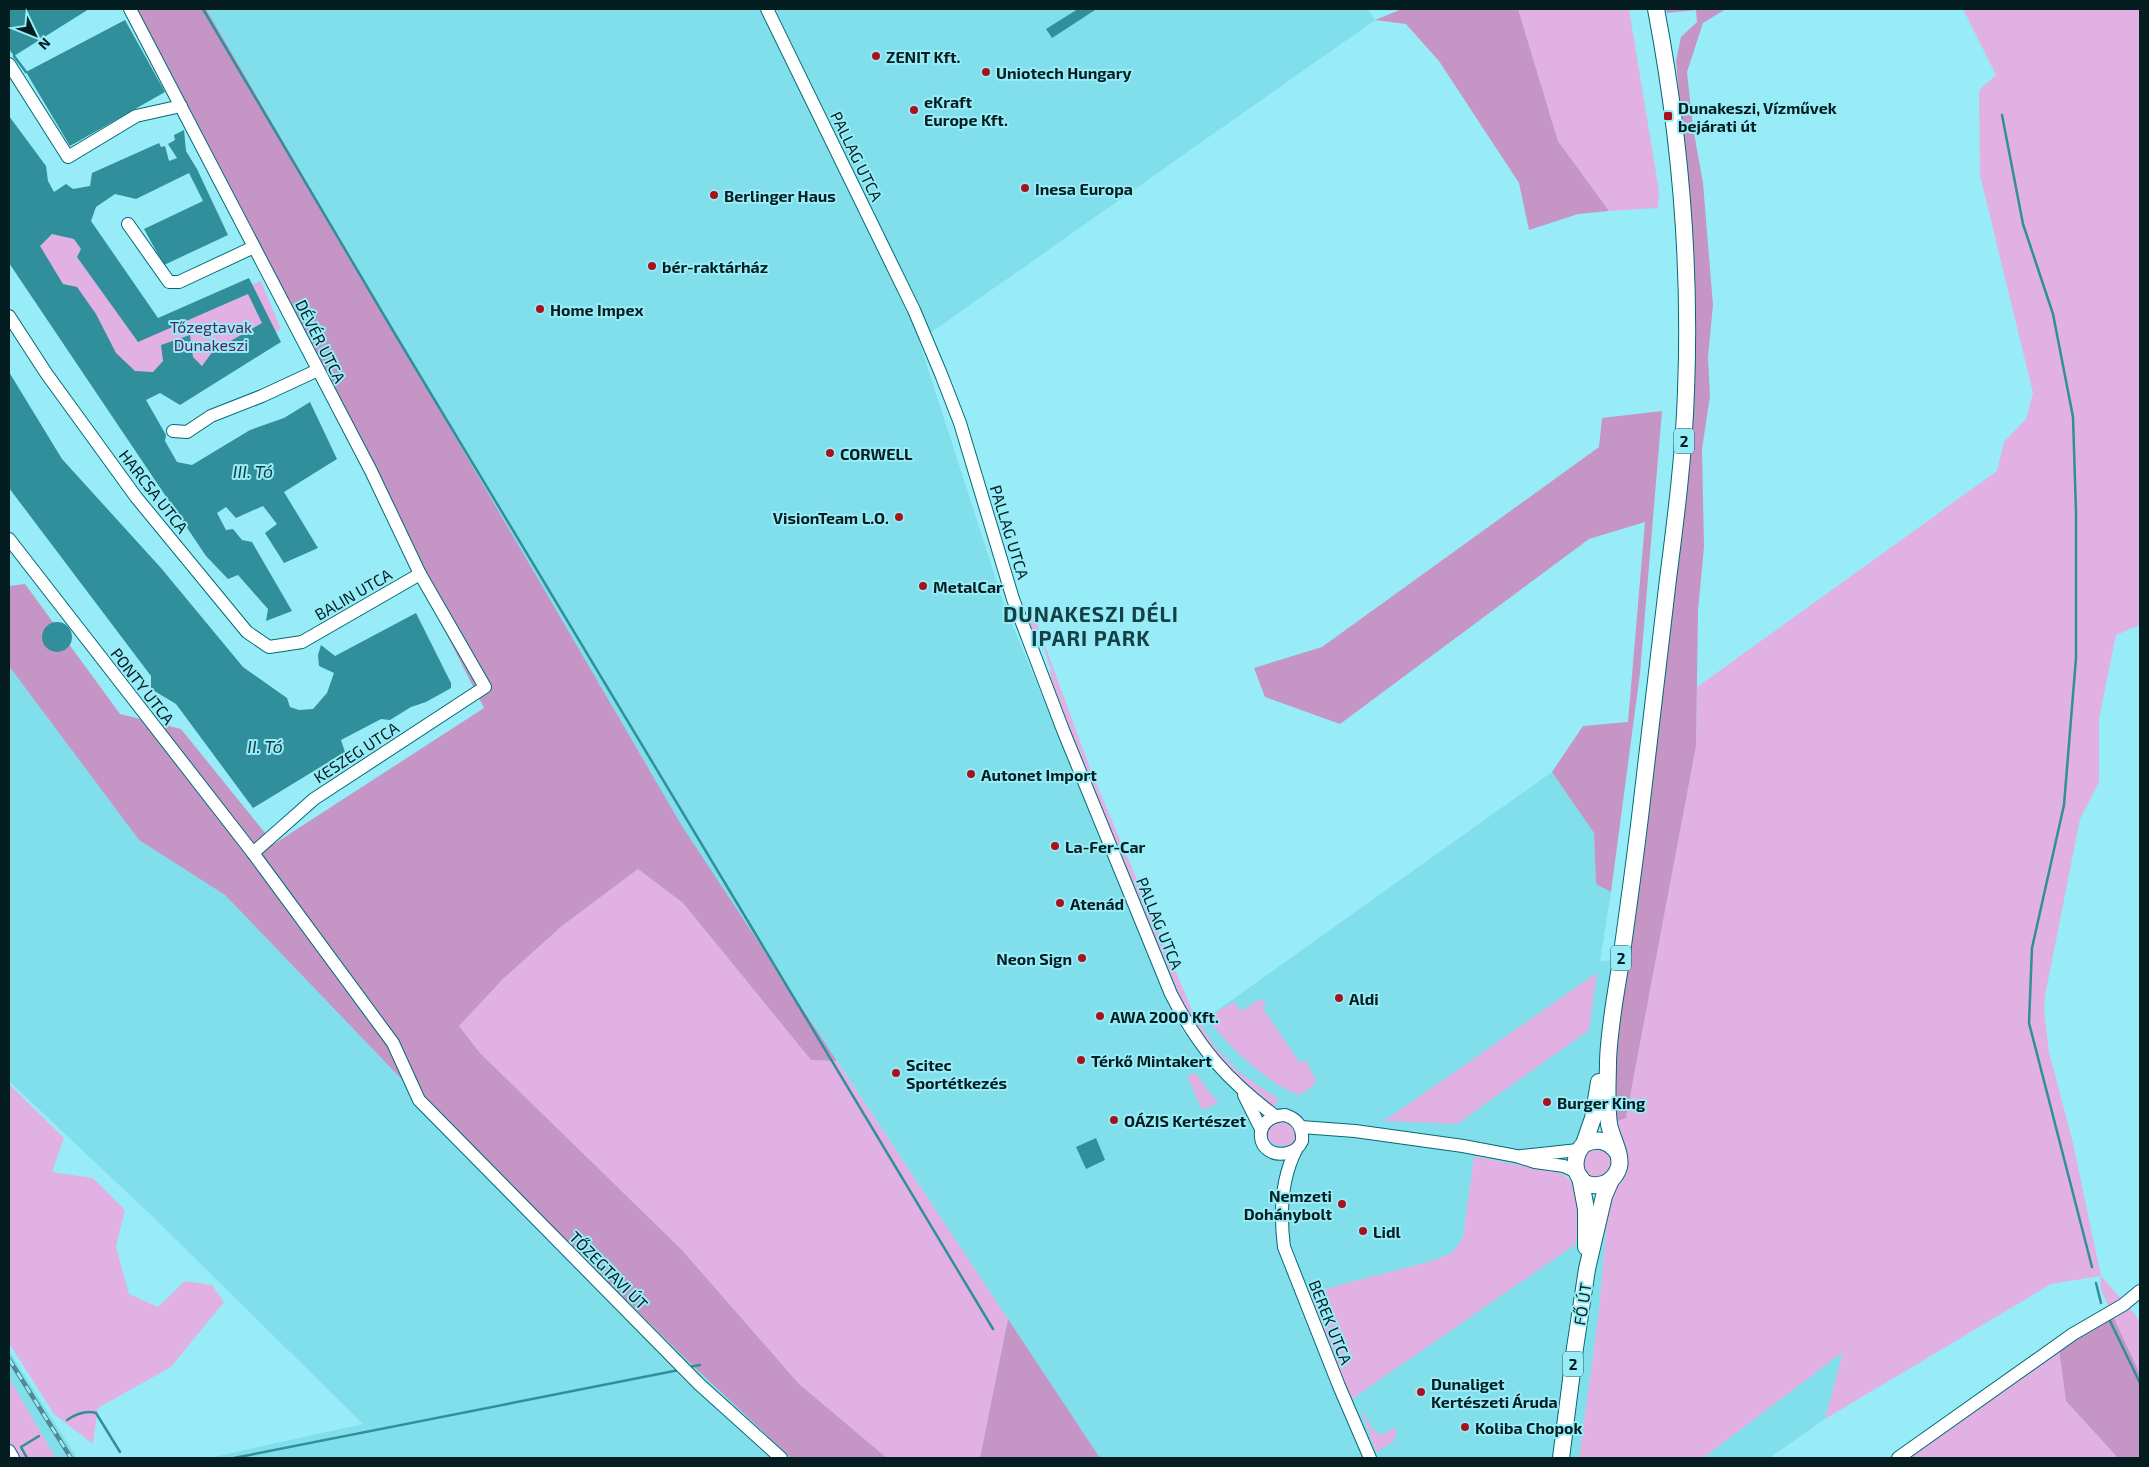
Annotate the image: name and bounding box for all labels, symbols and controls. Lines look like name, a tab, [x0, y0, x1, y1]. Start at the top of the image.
north arrow	[10, 10, 60, 60]
text: N	[35, 35, 55, 54]
place label: ZENIT Kft.	[886, 47, 961, 66]
marker: ZENIT Kft.	[870, 50, 882, 62]
place label: Uniotech Hungary	[996, 63, 1132, 83]
marker: Uniotech Hungary	[980, 66, 992, 78]
place label: eKraft Europe Kft.	[924, 92, 1008, 129]
place label: Dunakeszi, Vízművek bejárati út	[1678, 98, 1837, 135]
marker: eKraft Europe Kft.	[908, 104, 920, 116]
street label: PALLAG UTCA	[827, 108, 887, 204]
marker: Dunakeszi, Vízművek bejárati út	[1662, 110, 1674, 122]
place label: Inesa Europa	[1035, 179, 1133, 198]
marker: Inesa Europa	[1019, 182, 1031, 194]
place label: Berlinger Haus	[724, 186, 836, 205]
marker: Berlinger Haus	[708, 189, 720, 201]
place label: bér-raktárház	[662, 257, 768, 276]
marker: bér-raktárház	[646, 260, 658, 272]
street label: DÉVÉR UTCA	[292, 296, 350, 386]
place label: Home Impex	[550, 300, 644, 319]
marker: Home Impex	[534, 303, 546, 315]
park label: Tőzegtavak Dunakeszi	[170, 317, 252, 354]
road number: 2	[1674, 428, 1694, 454]
place label: CORWELL	[840, 444, 913, 463]
street label: HARCSA UTCA	[116, 446, 192, 537]
marker: CORWELL	[824, 447, 836, 459]
water label: III. Tó	[233, 460, 273, 482]
street label: PALLAG UTCA	[987, 483, 1033, 581]
place label: VisionTeam L.O.	[773, 508, 889, 527]
marker: VisionTeam L.O.	[893, 511, 905, 523]
street label: BALIN UTCA	[311, 564, 395, 624]
place label: MetalCar	[933, 577, 1003, 596]
marker: MetalCar	[917, 580, 929, 592]
district label: DUNAKESZI DÉLI IPARI PARK	[1003, 601, 1179, 650]
street label: PONTY UTCA	[107, 644, 179, 728]
street label: KESZEG UTCA	[310, 717, 402, 787]
water label: II. Tó	[247, 735, 283, 757]
place label: Autonet Import	[981, 765, 1097, 784]
marker: Autonet Import	[965, 768, 977, 780]
place label: La-Fer-Car	[1065, 837, 1146, 856]
marker: La-Fer-Car	[1049, 840, 1061, 852]
street label: PALLAG UTCA	[1133, 874, 1187, 972]
place label: Atenád	[1070, 894, 1124, 913]
marker: Atenád	[1054, 897, 1066, 909]
road number: 2	[1611, 946, 1631, 970]
place label: Neon Sign	[996, 949, 1072, 968]
marker: Neon Sign	[1076, 952, 1088, 964]
place label: Aldi	[1349, 989, 1379, 1008]
marker: Aldi	[1333, 992, 1345, 1004]
place label: AWA 2000 Kft.	[1110, 1007, 1219, 1026]
marker: AWA 2000 Kft.	[1094, 1010, 1106, 1022]
place label: Térkő Mintakert	[1091, 1051, 1212, 1070]
marker: Térkő Mintakert	[1075, 1054, 1087, 1066]
place label: Scitec Sportétkezés	[906, 1055, 1007, 1092]
marker: Scitec Sportétkezés	[890, 1067, 902, 1079]
place label: Burger King	[1557, 1093, 1646, 1112]
marker: Burger King	[1541, 1096, 1553, 1108]
place label: OÁZIS Kertészet	[1124, 1111, 1246, 1130]
marker: OÁZIS Kertészet	[1108, 1114, 1120, 1126]
place label: Nemzeti Dohánybolt	[1244, 1186, 1332, 1224]
marker: Nemzeti Dohánybolt	[1336, 1198, 1348, 1210]
place label: Lidl	[1373, 1222, 1402, 1241]
marker: Lidl	[1357, 1225, 1369, 1237]
street label: TŐZEGTAVI ÚT	[566, 1227, 652, 1313]
street label: BEREK UTCA	[1305, 1277, 1357, 1367]
street label: FŐ ÚT	[1569, 1281, 1595, 1327]
road number: 2	[1563, 1352, 1583, 1376]
place label: Dunaliget Kertészeti Áruda	[1431, 1374, 1558, 1411]
marker: Dunaliget Kertészeti Áruda	[1415, 1386, 1427, 1398]
place label: Koliba Chopok	[1475, 1418, 1583, 1437]
marker: Koliba Chopok	[1459, 1421, 1471, 1433]

